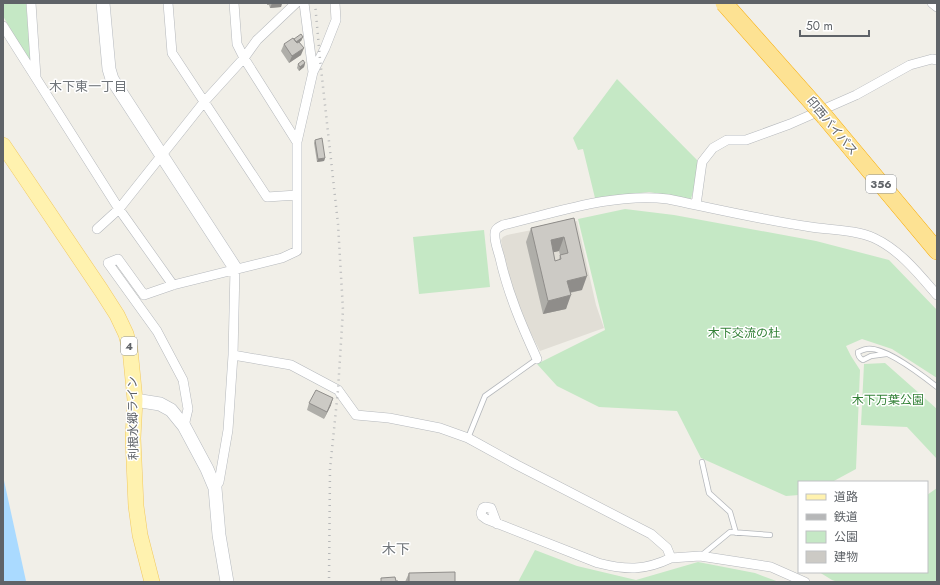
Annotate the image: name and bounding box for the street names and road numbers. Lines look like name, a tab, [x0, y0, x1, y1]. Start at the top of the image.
street label: 印西バイパス	[802, 93, 862, 159]
road number: 356	[866, 175, 896, 193]
road number: 4	[121, 337, 137, 355]
street label: 利根水郷ライン	[123, 376, 143, 460]

